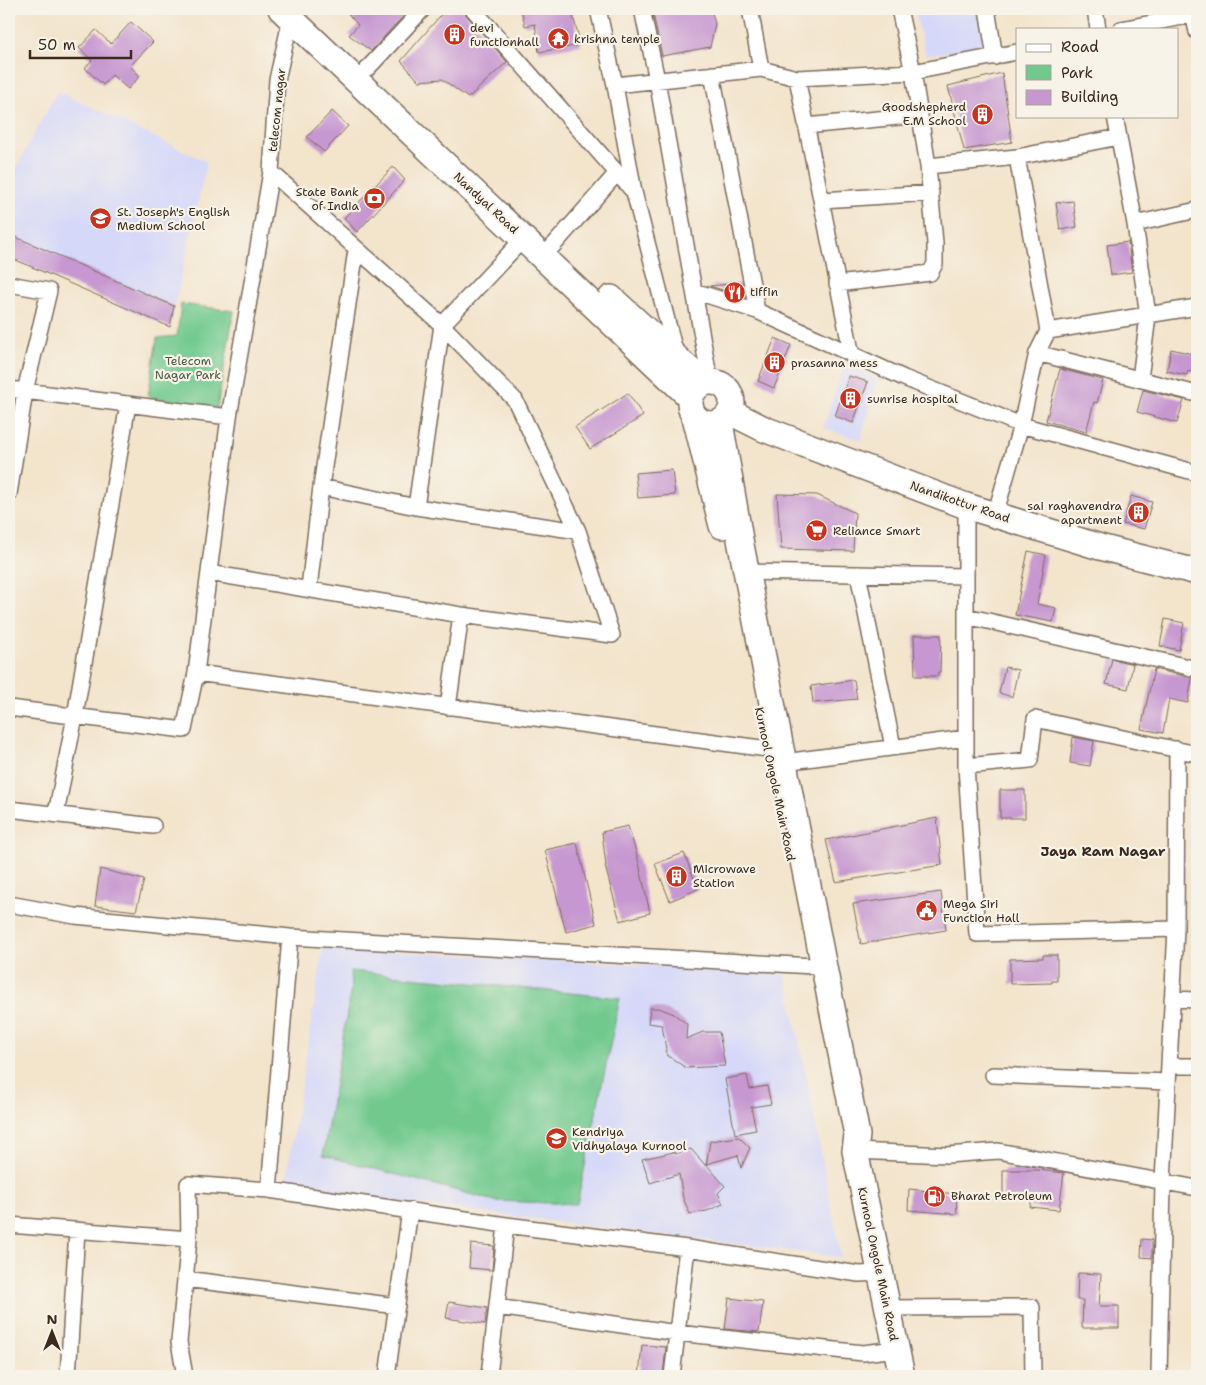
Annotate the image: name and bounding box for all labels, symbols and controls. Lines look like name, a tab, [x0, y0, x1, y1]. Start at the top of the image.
place label: devi functionhall	[470, 20, 539, 50]
building icon: devi functionhall	[442, 23, 466, 47]
temple icon: krishna temple	[546, 27, 570, 51]
scale bar	[30, 28, 131, 60]
legend	[1016, 28, 1178, 118]
place label: krishna temple	[574, 31, 660, 47]
text: 50 m	[38, 35, 76, 55]
text: Road	[1061, 37, 1099, 57]
text: Park	[1061, 63, 1093, 83]
street label: telecom nagar	[265, 67, 289, 153]
text: Building	[1061, 87, 1118, 107]
place label: Goodshepherd E.M School	[882, 99, 966, 129]
building icon: Goodshepherd E.M School	[970, 102, 994, 126]
street label: Nandyal Road	[450, 169, 522, 238]
place label: State Bank of India	[296, 184, 360, 214]
bank icon: State Bank of India	[363, 187, 387, 211]
place label: St. Joseph's English Medium School	[117, 204, 230, 234]
school or university icon: St. Joseph's English Medium School	[89, 207, 113, 231]
restaurant icon: tiffin	[722, 280, 746, 304]
place label: tiffin	[750, 284, 778, 300]
building icon: prasanna mess	[763, 351, 787, 375]
park label: Telecom Nagar Park	[155, 353, 221, 383]
place label: prasanna mess	[791, 355, 878, 371]
building icon: sunrise hospital	[839, 387, 863, 411]
place label: sunrise hospital	[867, 391, 958, 407]
street label: Nandikottur Road	[908, 477, 1012, 527]
place label: sai raghavendra apartment	[1027, 498, 1123, 528]
building icon: sai raghavendra apartment	[1126, 501, 1150, 525]
supermarket icon: Reliance Smart	[805, 519, 829, 543]
place label: Reliance Smart	[833, 523, 920, 539]
street label: Kurnool Ongole Main Road	[751, 705, 799, 863]
district label: Jaya Ram Nagar	[1041, 842, 1166, 860]
place label: Microwave Station	[693, 861, 756, 891]
building icon: Microwave Station	[665, 864, 689, 888]
place label: Mega Siri Function Hall	[943, 896, 1020, 926]
public building icon: Mega Siri Function Hall	[915, 899, 939, 923]
place label: Kendriya Vidhyalaya Kurnool	[572, 1124, 687, 1154]
school or university icon: Kendriya Vidhyalaya Kurnool	[544, 1127, 568, 1151]
fuel station icon: Bharat Petroleum	[923, 1184, 947, 1208]
street label: Kurnool Ongole Main Road	[854, 1185, 902, 1343]
place label: Bharat Petroleum	[951, 1188, 1052, 1204]
north arrow	[28, 1308, 78, 1358]
text: N	[46, 1310, 58, 1328]

